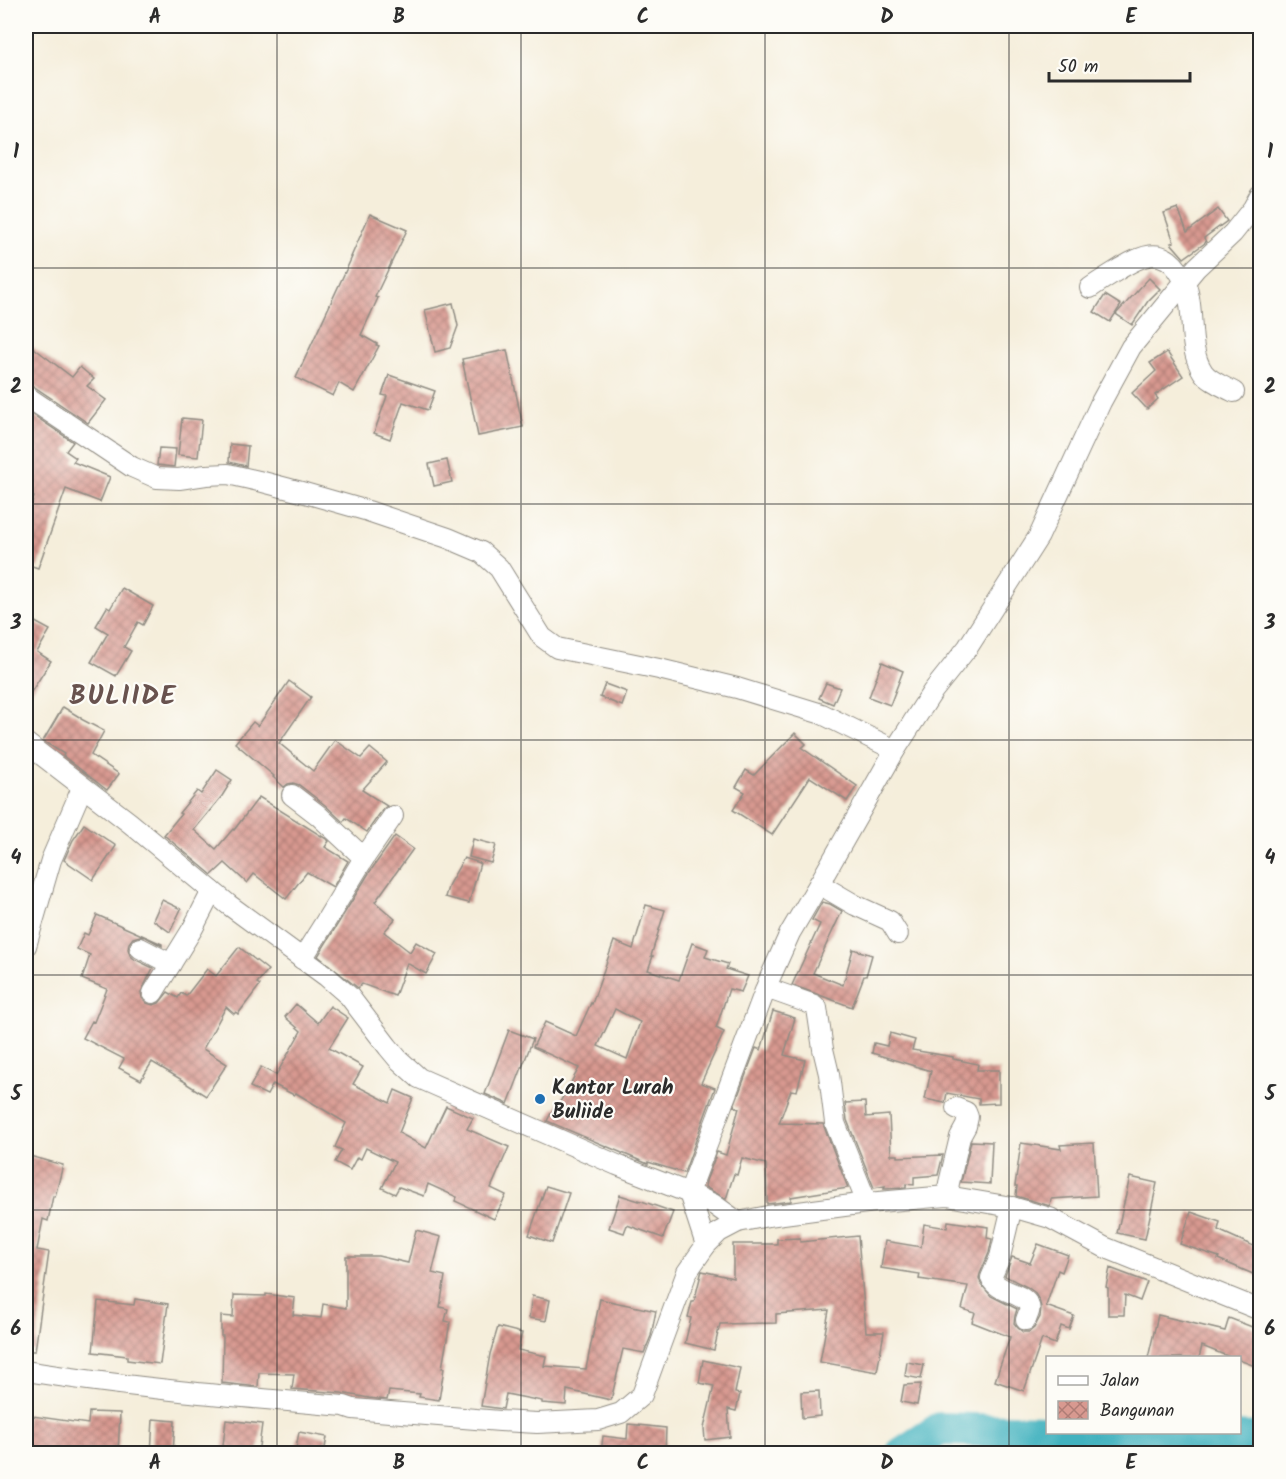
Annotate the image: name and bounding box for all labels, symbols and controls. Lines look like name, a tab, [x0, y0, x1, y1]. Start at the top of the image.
text: A	[149, 2, 161, 34]
text: B	[393, 2, 405, 34]
text: C	[637, 2, 649, 34]
text: D	[880, 2, 894, 34]
text: E	[1125, 2, 1137, 34]
scale bar	[1049, 45, 1190, 83]
text: 50 m	[1058, 53, 1098, 82]
text: 1	[13, 137, 19, 169]
text: 1	[1267, 137, 1273, 169]
text: 2	[10, 372, 22, 404]
text: 2	[1264, 372, 1276, 404]
text: 3	[10, 608, 22, 640]
text: 3	[1264, 608, 1276, 640]
district label: BULIIDE	[69, 675, 177, 718]
text: 4	[11, 843, 22, 875]
text: 4	[1265, 843, 1276, 875]
place label: Kantor Lurah Buliide	[552, 1072, 674, 1129]
text: 5	[10, 1079, 23, 1111]
text: 5	[1264, 1079, 1277, 1111]
marker: Kantor Lurah Buliide	[533, 1092, 547, 1106]
text: 6	[11, 1314, 22, 1346]
text: 6	[1265, 1314, 1276, 1346]
legend	[1046, 1356, 1241, 1434]
text: Jalan	[1100, 1367, 1139, 1396]
text: Bangunan	[1100, 1397, 1174, 1426]
text: A	[149, 1448, 161, 1479]
text: B	[393, 1448, 405, 1479]
text: C	[637, 1448, 649, 1479]
text: D	[880, 1448, 894, 1479]
text: E	[1125, 1448, 1137, 1479]

